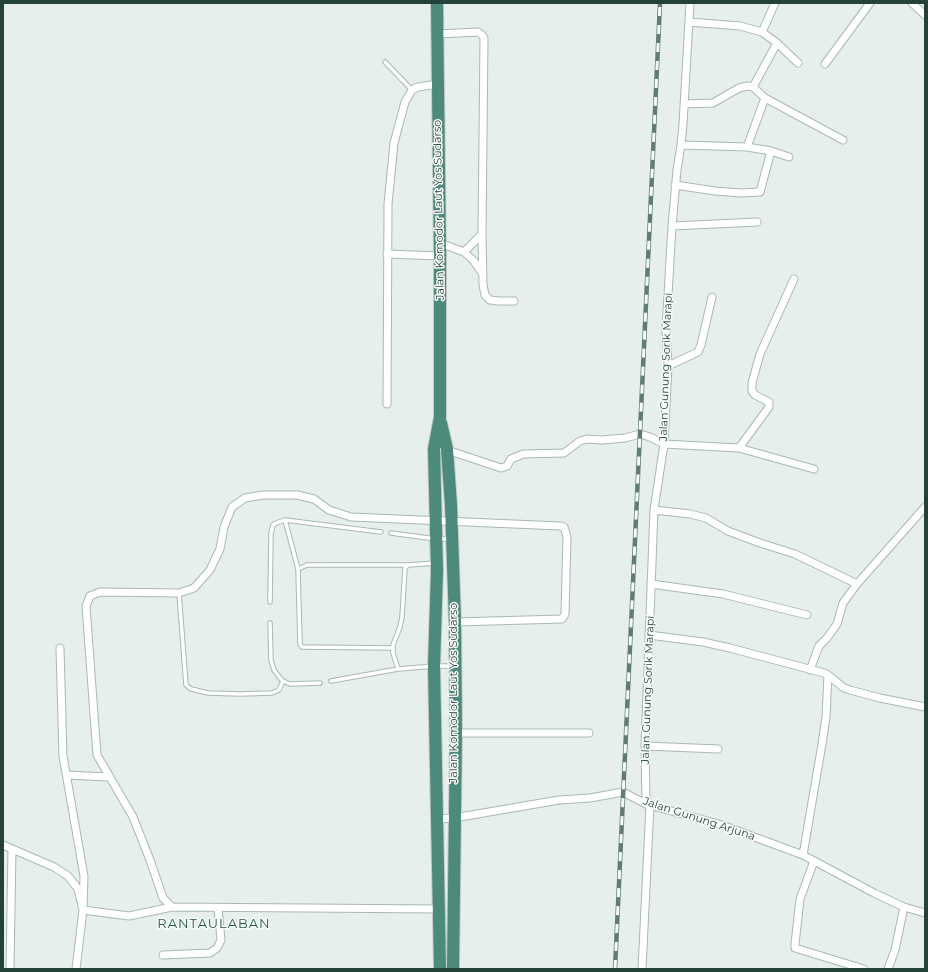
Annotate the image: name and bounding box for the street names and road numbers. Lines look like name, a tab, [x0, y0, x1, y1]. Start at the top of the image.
street label: Jalan Komodor Laut Yos Sudarso	[431, 120, 447, 300]
street label: Jalan Gunung Sorik Marapi	[657, 293, 675, 441]
street label: Jalan Komodor Laut Yos Sudarso	[447, 603, 461, 783]
street label: Jalan Gunung Sorik Marapi	[639, 616, 657, 764]
street label: Jalan Gunung Arjuna	[641, 795, 757, 843]

